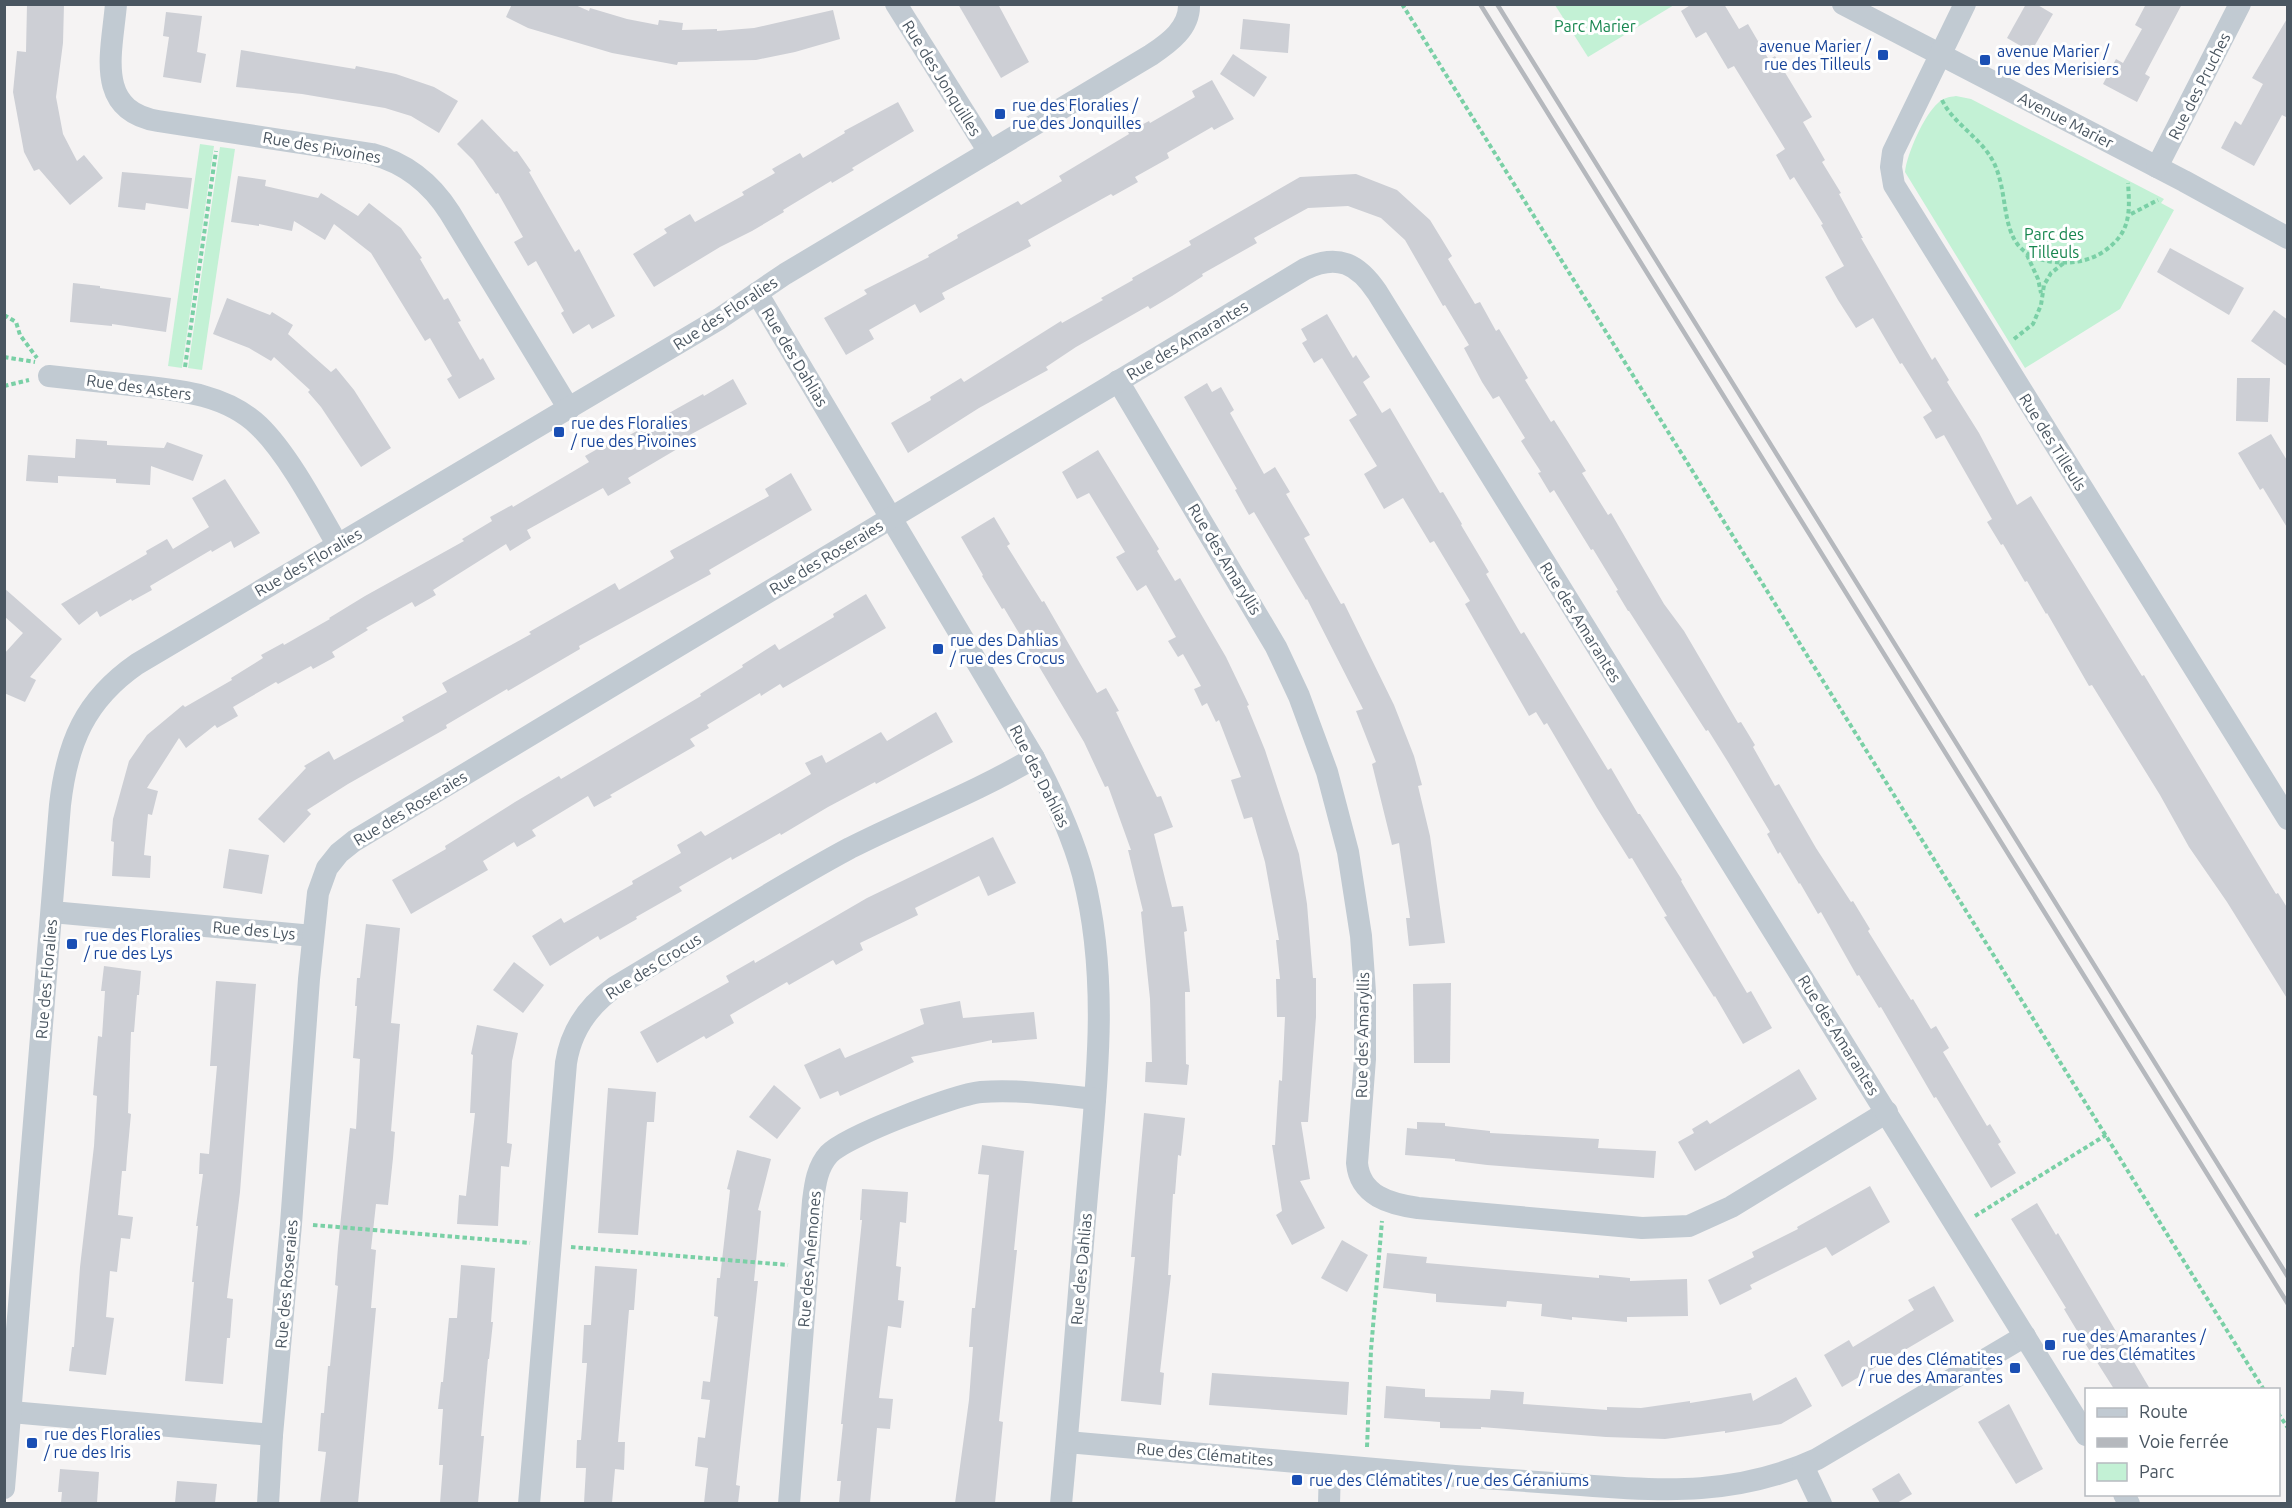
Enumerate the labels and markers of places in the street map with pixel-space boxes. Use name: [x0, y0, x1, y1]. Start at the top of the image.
place label: avenue Marier / rue des Tilleuls: [1759, 37, 1872, 73]
place label: avenue Marier / rue des Merisiers: [1997, 42, 2119, 78]
marker: avenue Marier / rue des Tilleuls: [1876, 48, 1890, 62]
marker: avenue Marier / rue des Merisiers: [1978, 53, 1992, 67]
place label: rue des Floralies / rue des Jonquilles: [1012, 96, 1141, 132]
marker: rue des Floralies / rue des Jonquilles: [993, 107, 1007, 121]
place label: rue des Floralies / rue des Pivoines: [570, 414, 696, 450]
marker: rue des Floralies / rue des Pivoines: [552, 425, 566, 439]
place label: rue des Dahlias / rue des Crocus: [949, 631, 1065, 667]
marker: rue des Dahlias / rue des Crocus: [931, 642, 945, 656]
place label: rue des Floralies / rue des Lys: [83, 926, 201, 962]
marker: rue des Floralies / rue des Lys: [65, 937, 79, 951]
place label: rue des Amarantes / rue des Clématites: [2062, 1327, 2207, 1363]
marker: rue des Amarantes / rue des Clématites: [2043, 1338, 2057, 1352]
place label: rue des Clématites / rue des Amarantes: [1858, 1350, 2003, 1386]
marker: rue des Clématites / rue des Amarantes: [2008, 1361, 2022, 1375]
place label: rue des Floralies / rue des Iris: [43, 1425, 161, 1461]
marker: rue des Floralies / rue des Iris: [25, 1436, 39, 1450]
place label: rue des Clématites / rue des Géraniums: [1309, 1471, 1589, 1489]
marker: rue des Clématites / rue des Géraniums: [1290, 1473, 1304, 1487]

